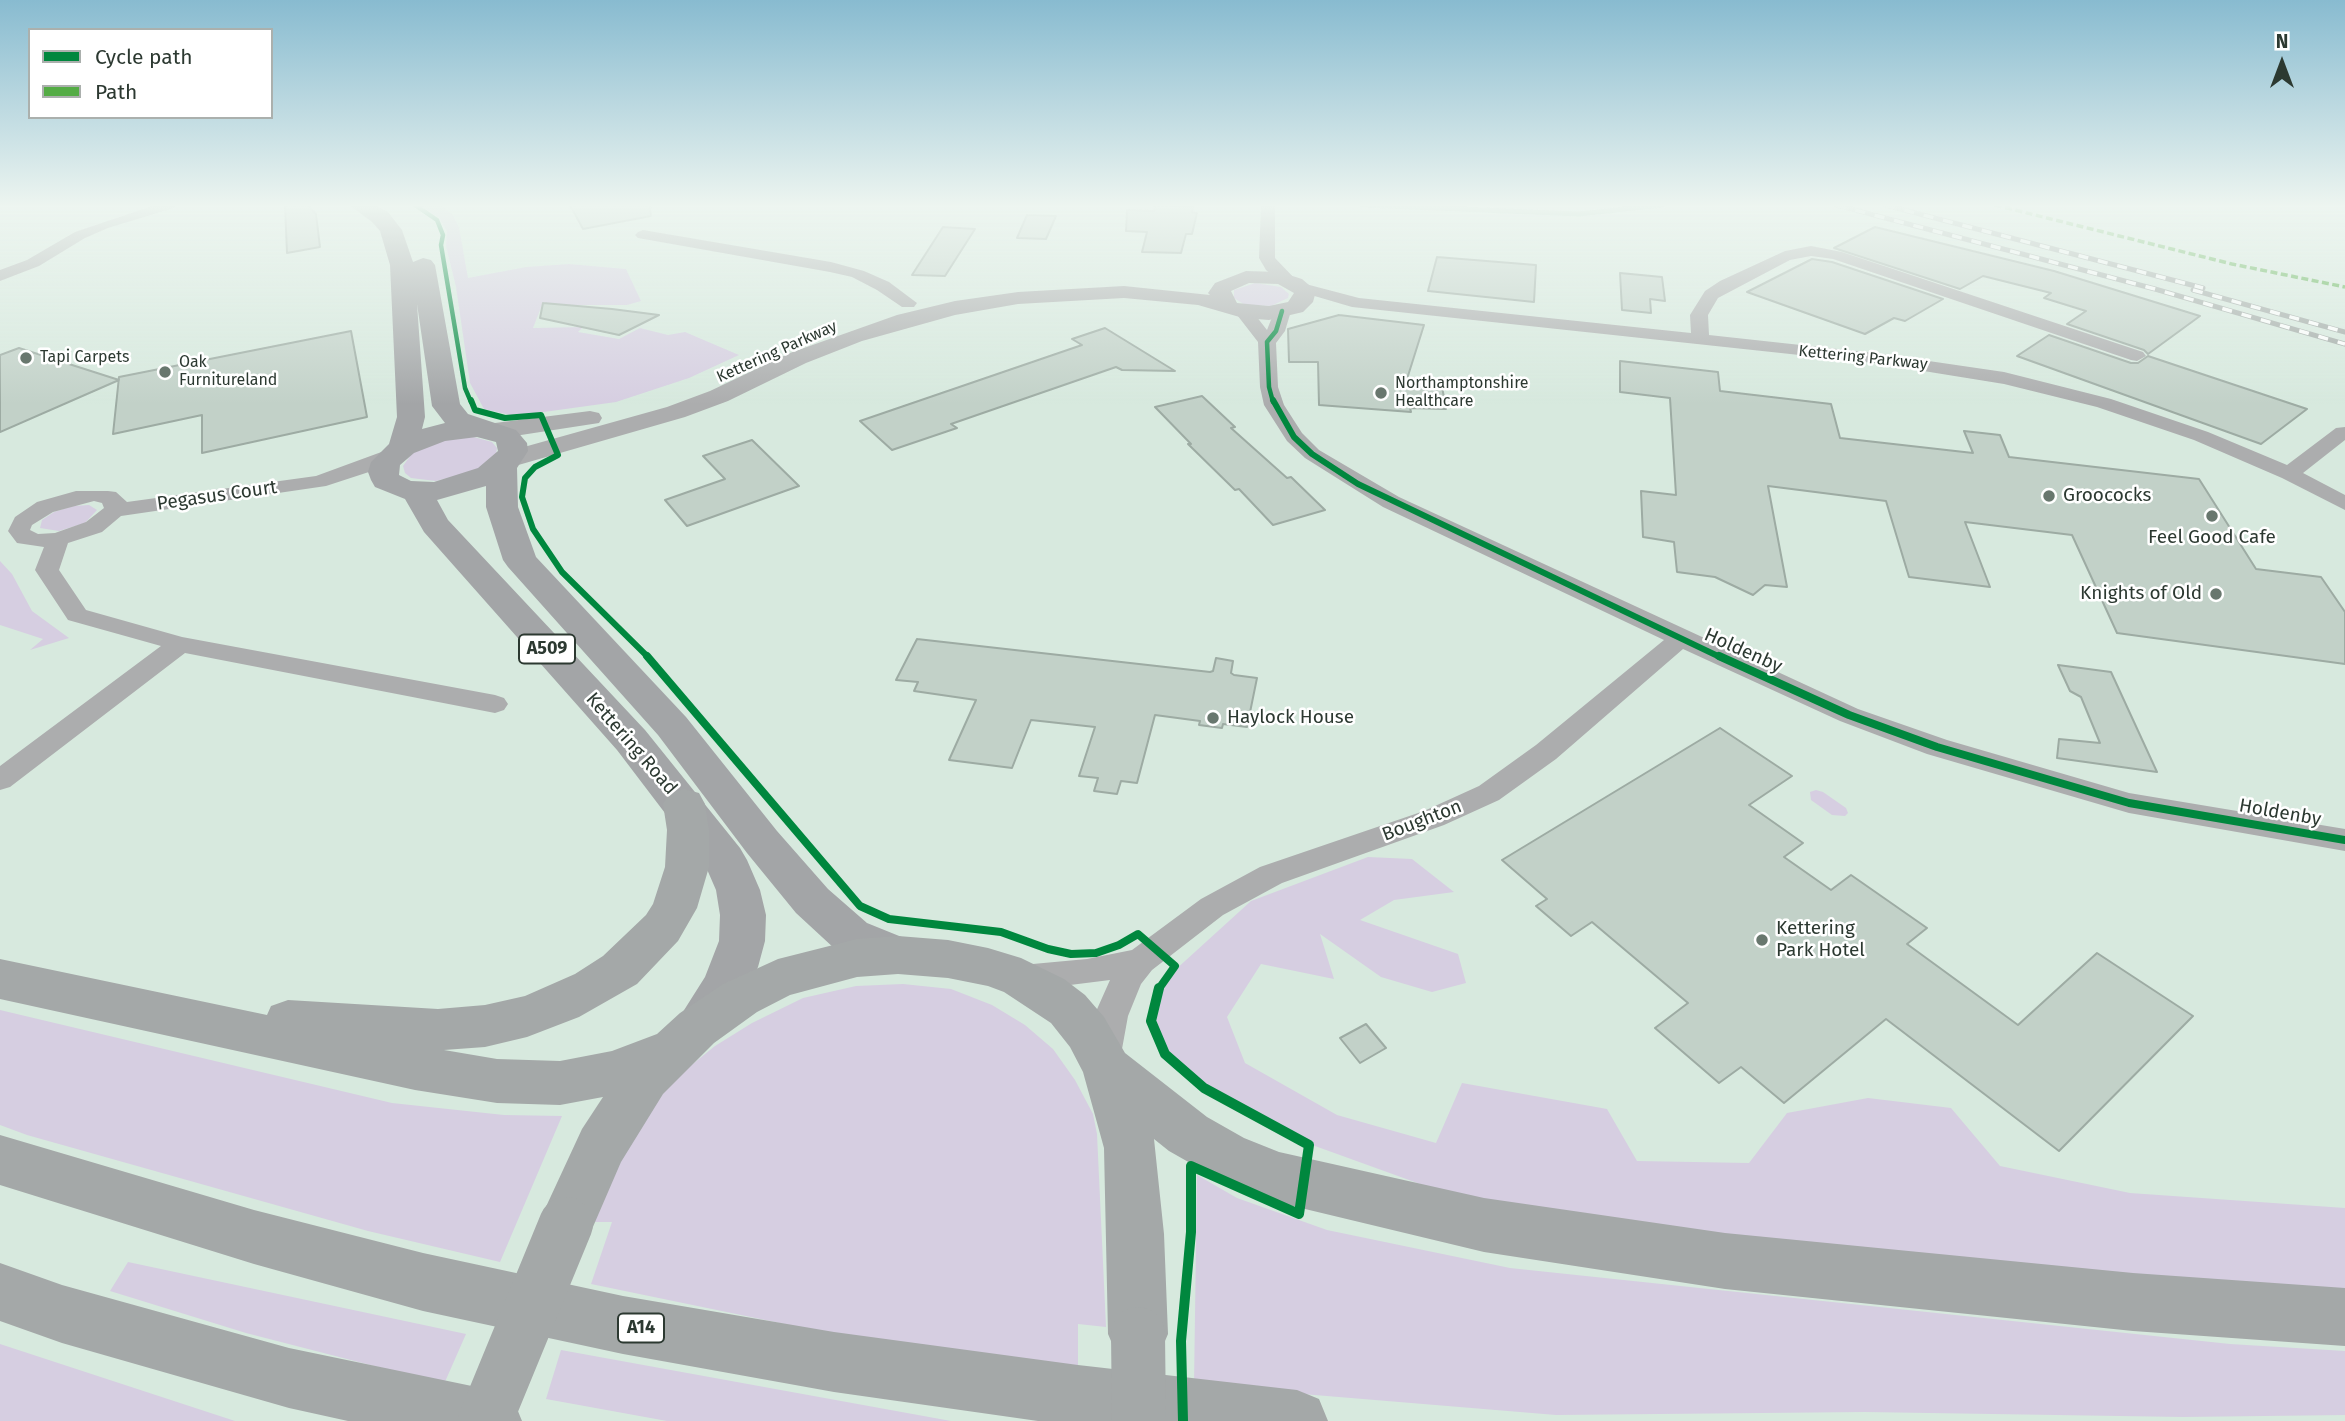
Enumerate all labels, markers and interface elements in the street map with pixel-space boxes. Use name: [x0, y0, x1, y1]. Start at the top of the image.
legend: [28, 28, 273, 119]
north arrow: [2247, 28, 2317, 98]
text: N: [2276, 30, 2288, 53]
text: Cycle path: [95, 44, 193, 70]
text: Path: [95, 79, 137, 105]
street label: Kettering Parkway: [714, 317, 840, 387]
street label: Kettering Parkway: [1798, 342, 1928, 374]
place label: Tapi Carpets: [40, 348, 130, 368]
marker: Tapi Carpets: [18, 350, 34, 366]
place label: Oak Furnitureland: [179, 353, 277, 391]
marker: Oak Furnitureland: [157, 364, 173, 380]
place label: Northamptonshire Healthcare: [1395, 374, 1529, 412]
marker: Northamptonshire Healthcare: [1373, 385, 1389, 401]
street label: Pegasus Court: [156, 476, 278, 516]
place label: Groococks: [2063, 485, 2151, 507]
marker: Groococks: [2041, 488, 2057, 504]
marker: Feel Good Cafe: [2204, 508, 2220, 524]
place label: Feel Good Cafe: [2148, 527, 2276, 549]
place label: Knights of Old: [2080, 583, 2202, 605]
marker: Knights of Old: [2208, 586, 2224, 602]
street label: Holdenby: [1700, 624, 1786, 678]
road number: A509: [519, 634, 575, 664]
street label: Kettering Road: [581, 688, 681, 800]
place label: Haylock House: [1227, 707, 1354, 729]
marker: Haylock House: [1205, 710, 1221, 726]
street label: Boughton: [1379, 795, 1465, 847]
street label: Holdenby: [2237, 795, 2323, 831]
place label: Kettering Park Hotel: [1776, 918, 1865, 962]
marker: Kettering Park Hotel: [1754, 932, 1770, 948]
road number: A14: [618, 1314, 664, 1343]

